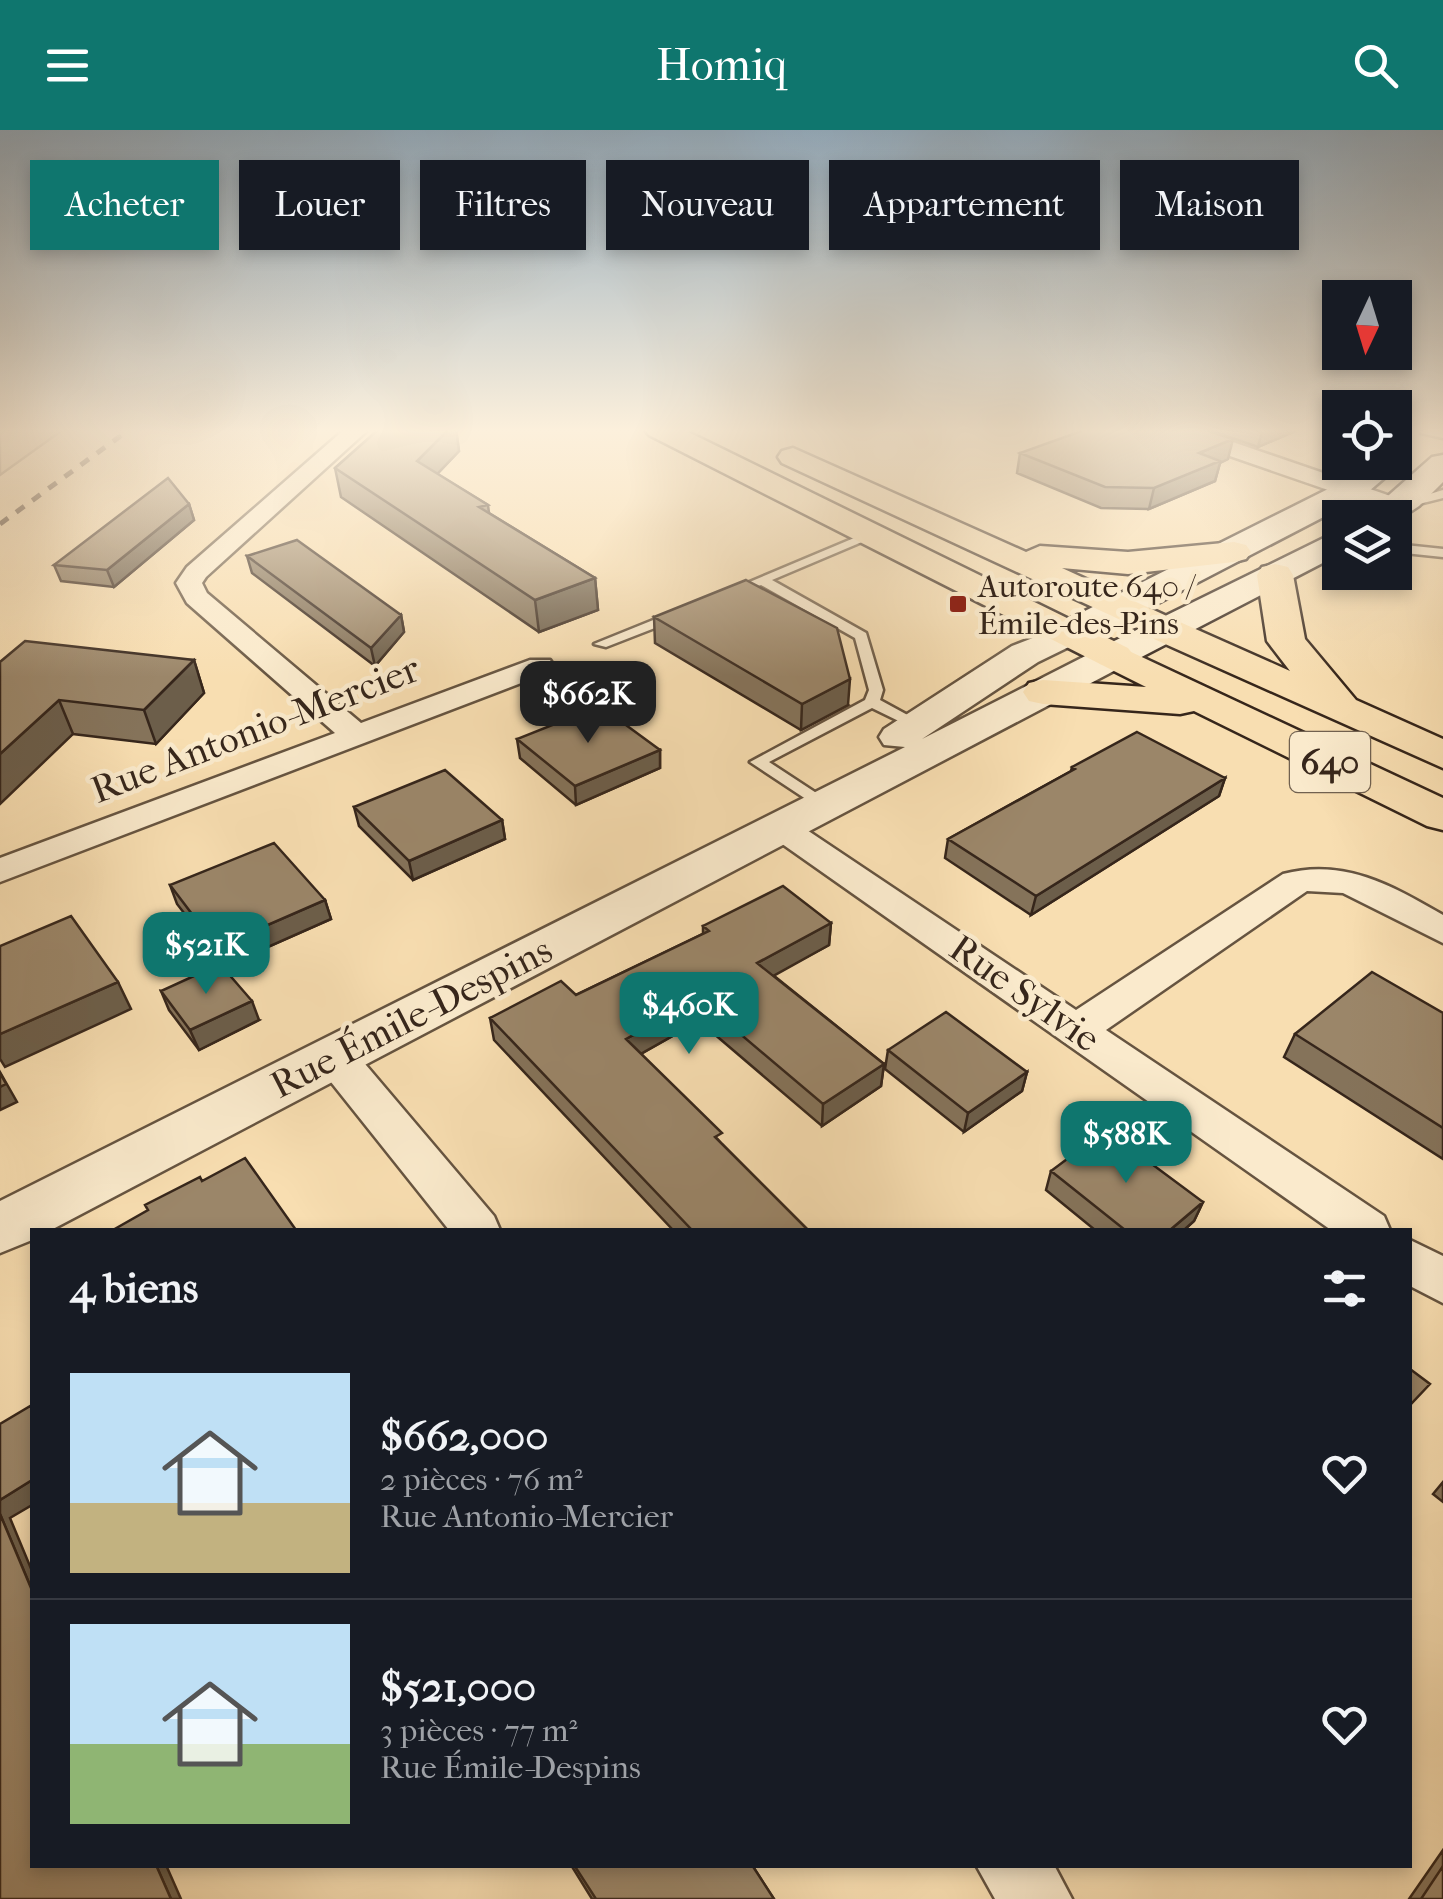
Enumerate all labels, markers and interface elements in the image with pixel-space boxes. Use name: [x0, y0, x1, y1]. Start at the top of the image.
icon: menu: [40, 38, 95, 93]
icon: search: [1348, 38, 1403, 93]
text: Homiq: [656, 39, 787, 92]
chip: Acheter: [30, 160, 219, 250]
chip: Louer: [239, 160, 400, 250]
chip: Filtres: [420, 160, 586, 250]
chip: Nouveau: [606, 160, 809, 250]
chip: Appartement: [829, 160, 1100, 250]
chip: Maison: [1120, 160, 1299, 250]
north arrow: [1322, 280, 1412, 370]
map controls: [1322, 280, 1412, 590]
button: locate: [1322, 390, 1412, 480]
button: layers: [1322, 500, 1412, 590]
place label: Autoroute 640 / Émile-des-Pins: [976, 568, 1197, 642]
marker: Autoroute 640 / Émile-des-Pins: [947, 593, 969, 615]
street label: Rue Antonio-Mercier: [85, 646, 427, 813]
pin: $662K: [518, 661, 658, 746]
text: $662K: [542, 675, 634, 712]
road number: 640: [1290, 732, 1370, 792]
pin: $521K: [136, 912, 276, 997]
street label: Rue Sylvie: [941, 925, 1108, 1061]
text: $521K: [165, 926, 247, 963]
street label: Rue Émile-Despins: [263, 927, 559, 1108]
pin: $460K: [619, 972, 759, 1057]
text: $460K: [642, 986, 736, 1023]
pin: $588K: [1056, 1101, 1196, 1186]
text: $588K: [1083, 1115, 1169, 1152]
icon: filters: [1317, 1261, 1372, 1316]
text: 4 biens: [70, 1264, 198, 1313]
text: $662,000: [380, 1412, 548, 1461]
icon: home: [150, 1413, 270, 1533]
icon: heart: [1317, 1446, 1372, 1501]
text: 2 pièces · 76 m²: [380, 1461, 583, 1498]
text: Rue Antonio-Mercier: [380, 1498, 673, 1535]
text: $521,000: [380, 1663, 536, 1712]
icon: home: [150, 1664, 270, 1784]
icon: heart: [1317, 1697, 1372, 1752]
text: 3 pièces · 77 m²: [380, 1712, 578, 1749]
text: Rue Émile-Despins: [380, 1749, 641, 1786]

